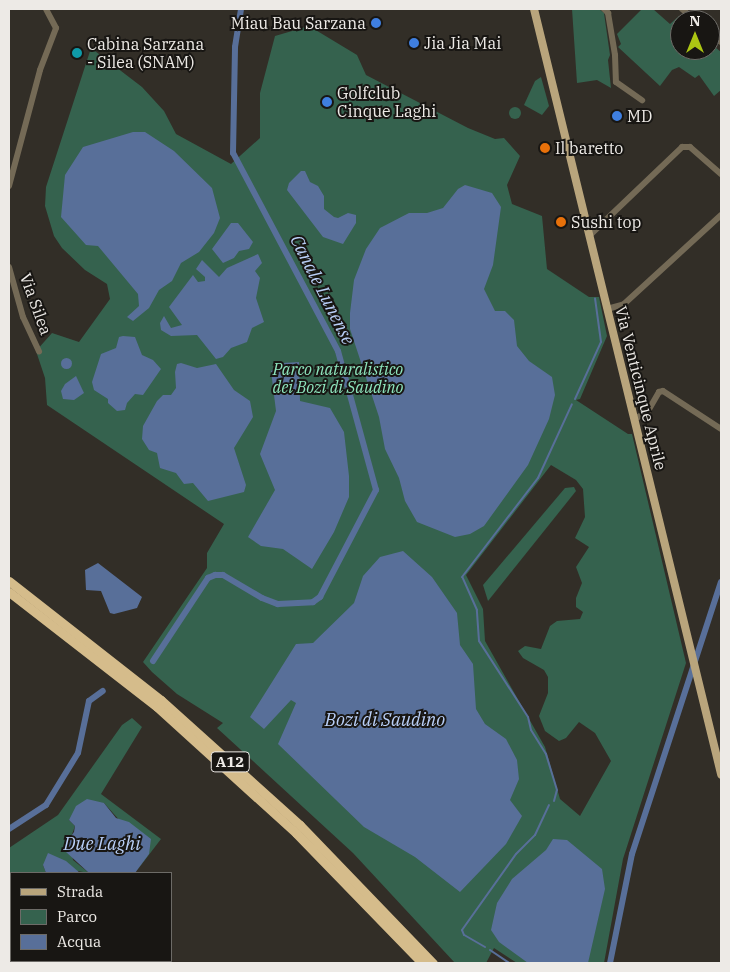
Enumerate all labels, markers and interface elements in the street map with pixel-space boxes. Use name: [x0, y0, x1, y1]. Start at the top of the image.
north arrow: [670, 10, 720, 60]
text: N: [689, 12, 701, 30]
place label: Miau Bau Sarzana: [231, 13, 366, 33]
marker: Miau Bau Sarzana: [370, 17, 382, 29]
place label: Jia Jia Mai: [424, 33, 501, 53]
place label: Cabina Sarzana - Silea (SNAM): [87, 34, 204, 72]
marker: Jia Jia Mai: [408, 37, 420, 49]
marker: Cabina Sarzana - Silea (SNAM): [71, 47, 83, 59]
place label: Golfclub Cinque Laghi: [337, 83, 436, 121]
marker: Golfclub Cinque Laghi: [321, 96, 333, 108]
place label: MD: [627, 106, 652, 126]
marker: MD: [611, 110, 623, 122]
place label: Il baretto: [555, 138, 623, 158]
marker: Il baretto: [539, 142, 551, 154]
place label: Sushi top: [571, 212, 641, 232]
marker: Sushi top: [555, 216, 567, 228]
water label: Canale Lunense: [285, 232, 359, 348]
street label: Via Silea: [16, 270, 56, 338]
street label: Via Venticinque Aprile: [611, 304, 671, 472]
park label: Parco naturalistico dei Bozi di Saudino: [272, 359, 404, 397]
water label: Bozi di Saudino: [325, 709, 445, 731]
road number: A12: [210, 750, 250, 774]
water label: Due Laghi: [63, 833, 141, 855]
legend: [10, 872, 172, 962]
text: Strada: [57, 882, 103, 901]
text: Parco: [57, 907, 97, 926]
text: Acqua: [57, 932, 101, 951]

